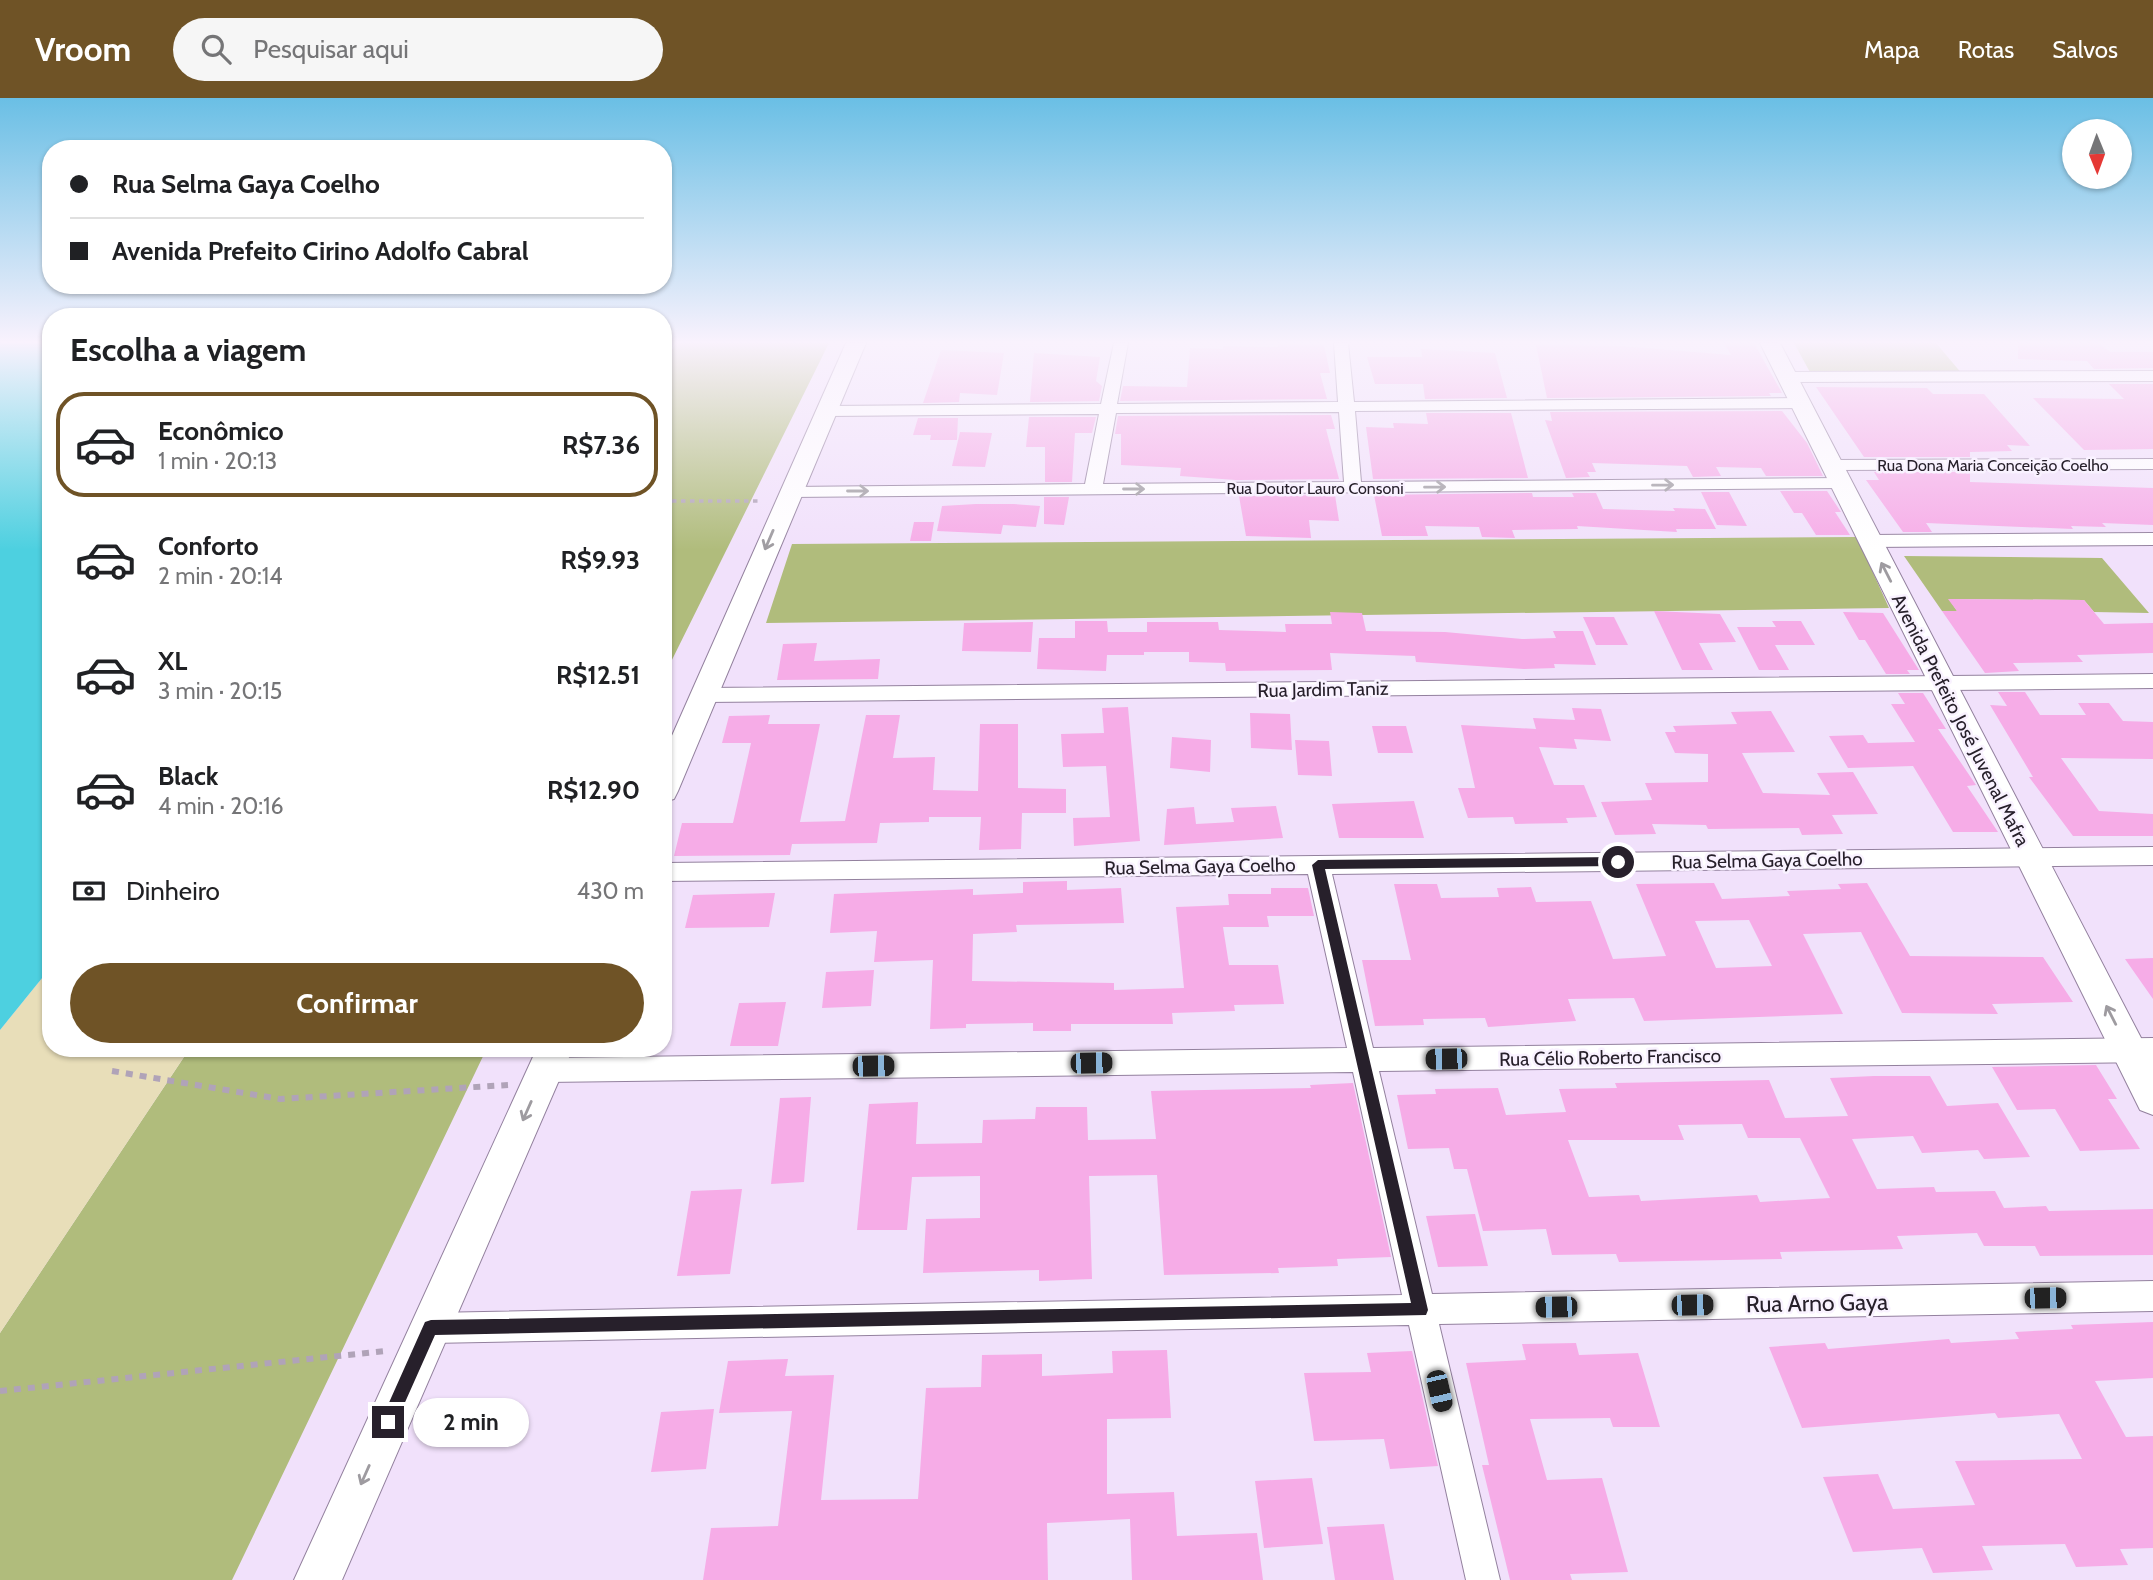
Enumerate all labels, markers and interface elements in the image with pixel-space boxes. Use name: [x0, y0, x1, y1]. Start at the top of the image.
search box: [173, 18, 663, 81]
text: Vroom: [35, 29, 131, 69]
icon: search: [197, 30, 235, 68]
text: Pesquisar aqui: [253, 33, 409, 65]
text: Mapa: [1864, 35, 1920, 64]
text: Rotas: [1958, 35, 2014, 64]
text: Salvos: [2052, 35, 2118, 64]
north arrow: [2062, 119, 2132, 189]
map controls: [2062, 119, 2132, 189]
text: Rua Selma Gaya Coelho: [112, 168, 380, 200]
text: Avenida Prefeito Cirino Adolfo Cabral: [112, 235, 529, 267]
text: Escolha a viagem: [70, 330, 306, 369]
icon: car: [74, 413, 137, 476]
text: Econômico: [158, 415, 284, 447]
text: R$7.36: [562, 429, 640, 461]
text: 1 min · 20:13: [158, 447, 277, 475]
street label: Rua Dona Maria Conceição Coelho: [1877, 456, 2109, 475]
one-way arrow: [1651, 478, 1674, 491]
street label: Rua Doutor Lauro Consoni: [1226, 479, 1404, 498]
one-way arrow: [1424, 480, 1447, 493]
one-way arrow: [1123, 482, 1146, 496]
one-way arrow: [846, 484, 869, 498]
icon: car: [74, 528, 137, 591]
one-way arrow: [762, 528, 775, 550]
text: Conforto: [158, 530, 259, 562]
text: R$9.93: [560, 544, 640, 576]
text: 2 min · 20:14: [158, 562, 283, 590]
one-way arrow: [1878, 562, 1892, 583]
street label: Avenida Prefeito José Juvenal Mafra: [1887, 590, 2034, 850]
icon: car: [74, 643, 137, 706]
text: XL: [158, 645, 187, 677]
text: R$12.51: [556, 659, 640, 691]
text: 3 min · 20:15: [158, 677, 282, 705]
street label: Rua Jardim Taniz: [1257, 677, 1389, 702]
icon: car: [74, 758, 137, 821]
text: Black: [158, 760, 218, 792]
text: R$12.90: [547, 774, 640, 806]
text: 4 min · 20:16: [158, 792, 284, 820]
route start: [1602, 846, 1634, 878]
street label: Rua Selma Gaya Coelho: [1671, 847, 1863, 874]
street label: Rua Selma Gaya Coelho: [1104, 853, 1296, 880]
icon: cash: [70, 872, 108, 910]
text: Dinheiro: [126, 875, 220, 907]
text: 430 m: [577, 877, 644, 905]
button: Confirmar: [70, 963, 644, 1043]
one-way arrow: [2103, 1005, 2117, 1026]
street label: Rua Célio Roberto Francisco: [1499, 1044, 1721, 1071]
car: [1425, 1048, 1468, 1070]
car: [1070, 1052, 1113, 1074]
car: [852, 1055, 895, 1077]
one-way arrow: [520, 1100, 533, 1121]
car: [2024, 1287, 2067, 1309]
street label: Rua Arno Gaya: [1746, 1288, 1888, 1318]
car: [1671, 1294, 1714, 1316]
car: [1535, 1296, 1578, 1318]
car: [1425, 1368, 1454, 1414]
callout: 2 min: [412, 1398, 528, 1446]
route end: [372, 1406, 404, 1438]
text: 2 min: [443, 1408, 499, 1436]
one-way arrow: [358, 1464, 371, 1485]

